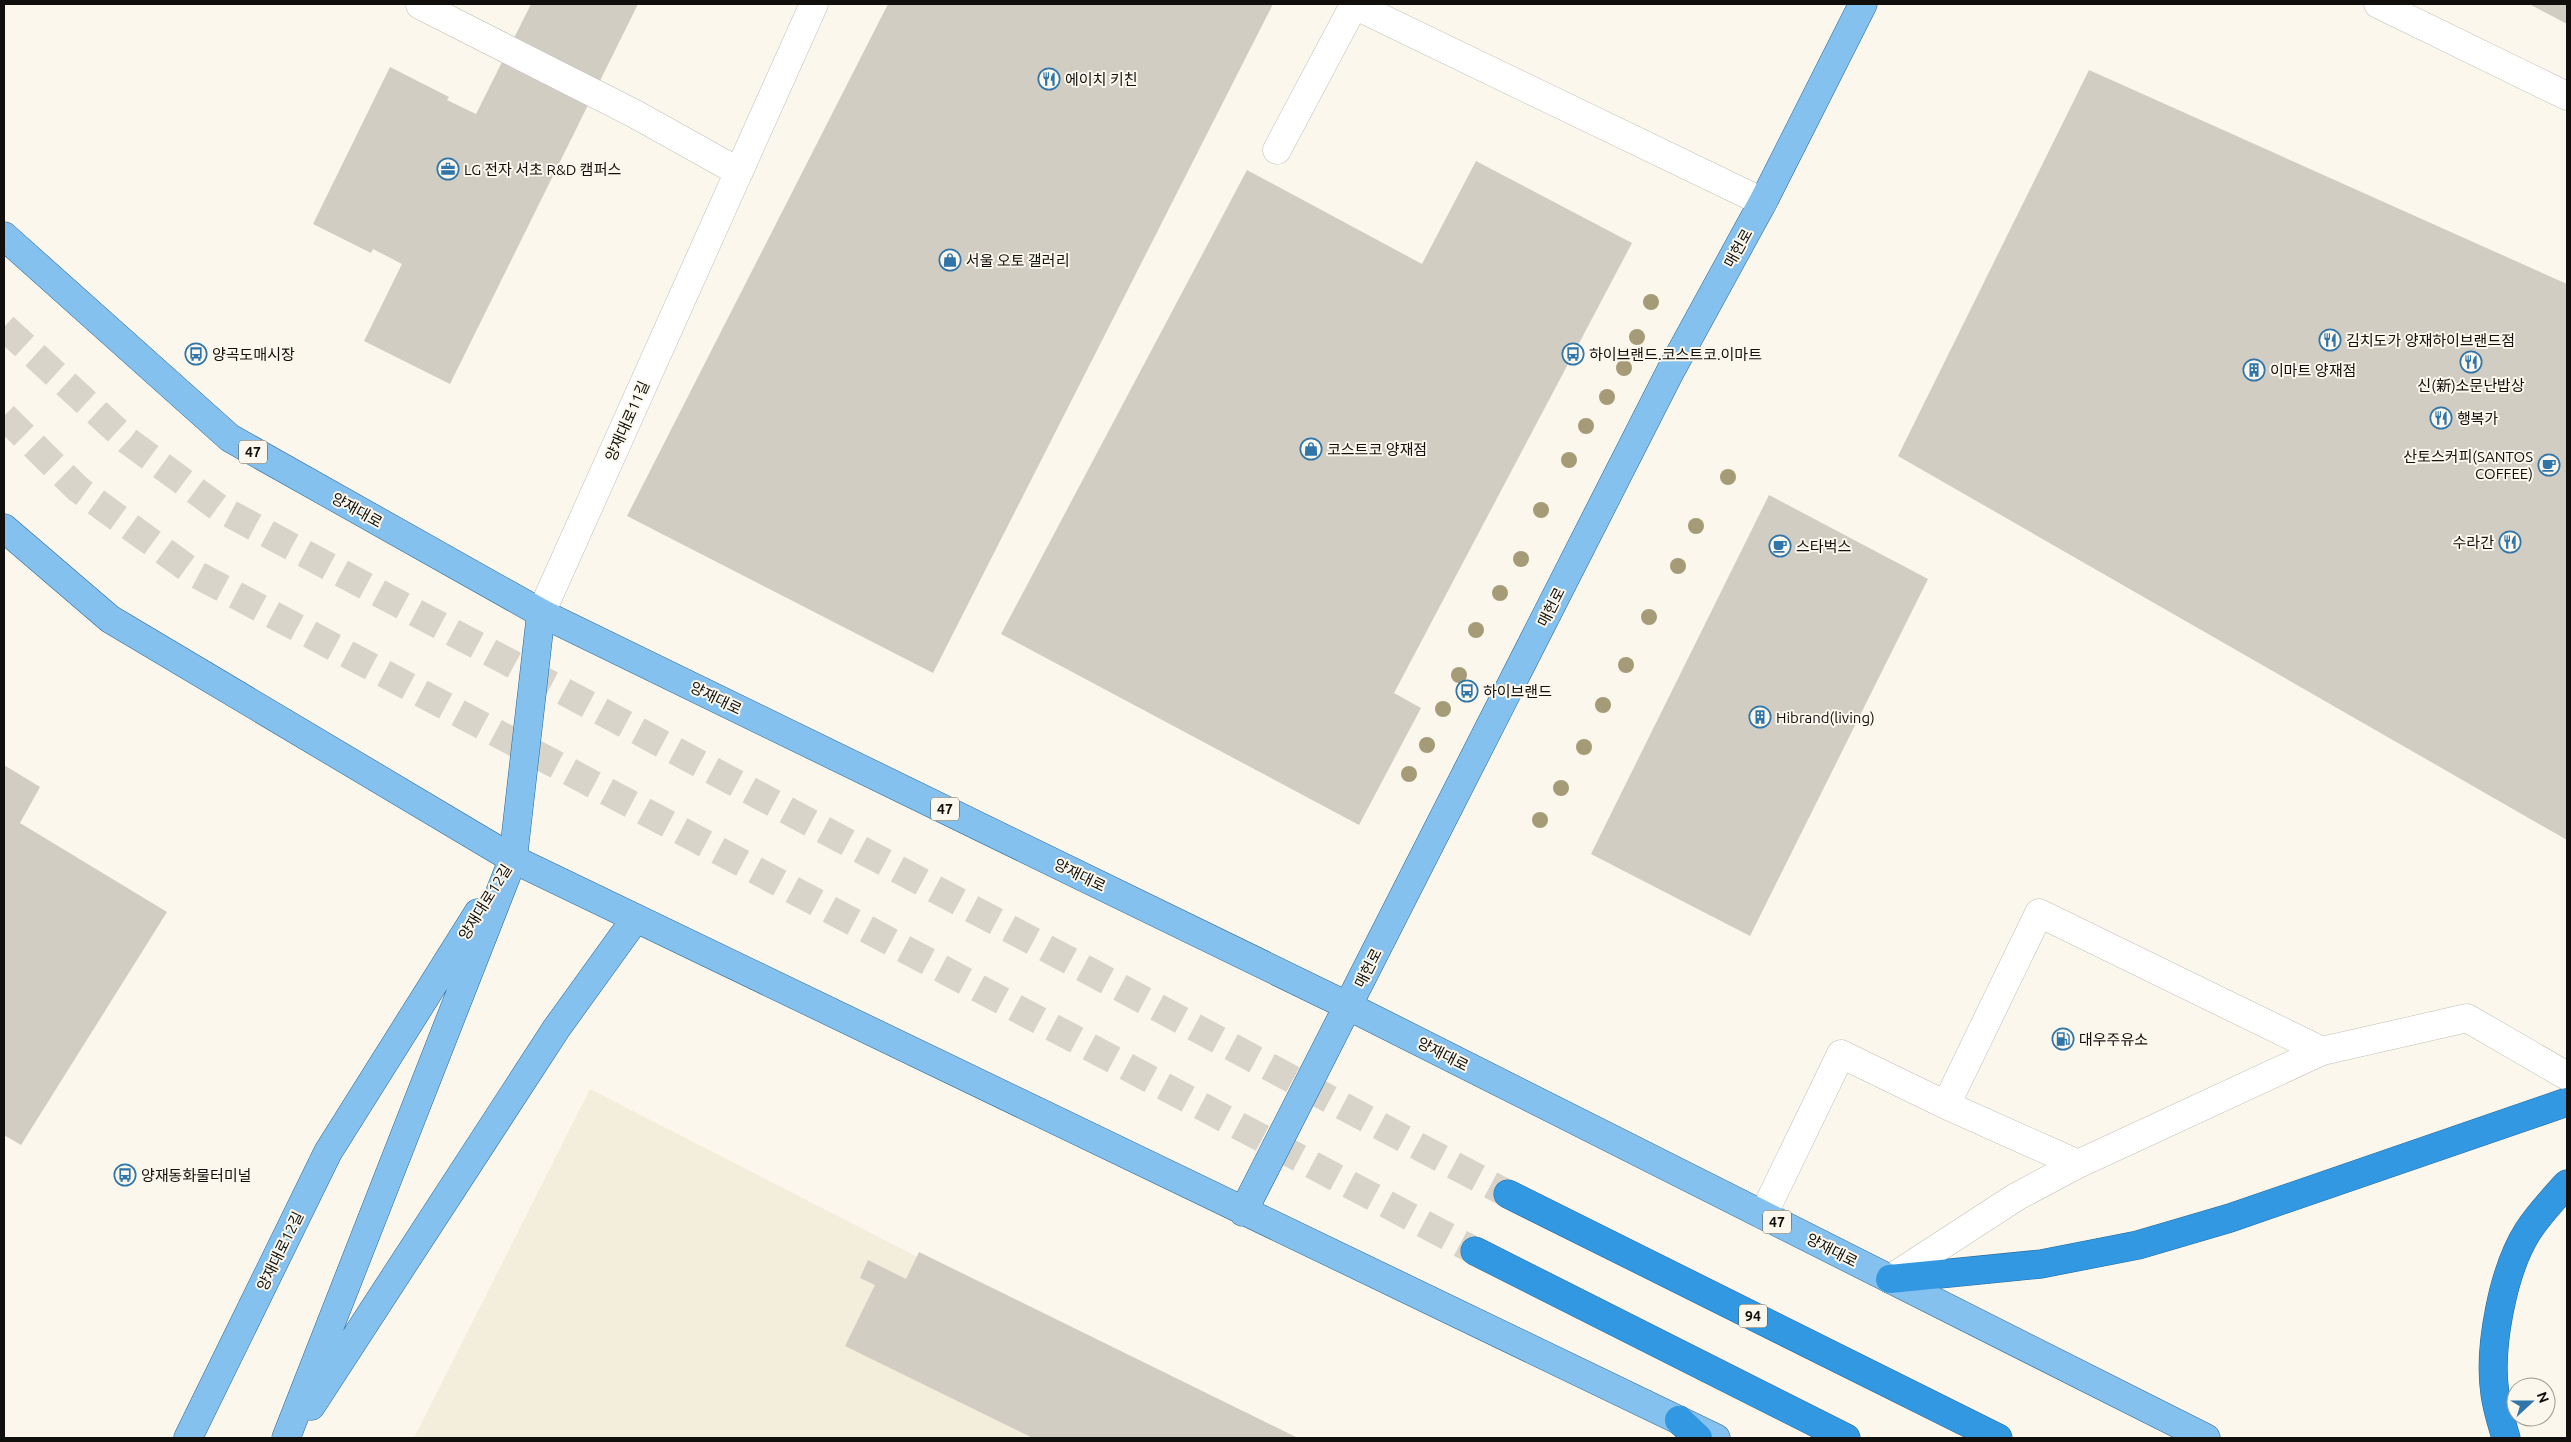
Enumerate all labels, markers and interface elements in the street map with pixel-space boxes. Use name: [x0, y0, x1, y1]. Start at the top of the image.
restaurant icon: 에이치 키친: [1037, 67, 1061, 91]
place label: 에이치 키친: [1065, 71, 1137, 88]
office icon: LG 전자 서초 R&D 캠퍼스: [436, 157, 460, 181]
place label: LG 전자 서초 R&D 캠퍼스: [464, 161, 621, 178]
street label: 매헌로: [1721, 226, 1755, 270]
shop icon: 서울 오토 갤러리: [938, 248, 962, 272]
place label: 서울 오토 갤러리: [966, 252, 1069, 269]
restaurant icon: 김치도가 양재하이브랜드점: [2318, 328, 2342, 352]
place label: 김치도가 양재하이브랜드점: [2346, 332, 2515, 349]
bus stop icon: 양곡도매시장: [184, 342, 208, 366]
bus stop icon: 하이브랜드.코스트코.이마트: [1561, 342, 1585, 366]
place label: 양곡도매시장: [212, 346, 295, 363]
place label: 하이브랜드.코스트코.이마트: [1589, 346, 1762, 363]
restaurant icon: 신(新)소문난밥상: [2459, 350, 2483, 374]
building icon: 이마트 양재점: [2242, 358, 2266, 382]
place label: 이마트 양재점: [2270, 362, 2356, 379]
place label: 신(新)소문난밥상: [2417, 377, 2525, 394]
street label: 양재대로11길: [602, 378, 652, 464]
restaurant icon: 행복가: [2429, 406, 2453, 430]
place label: 행복가: [2457, 410, 2499, 427]
shop icon: 코스트코 양재점: [1299, 437, 1323, 461]
road number: 47: [239, 441, 267, 464]
place label: 코스트코 양재점: [1327, 441, 1427, 458]
place label: 산토스커피(SANTOS COFFEE): [2403, 448, 2533, 482]
cafe icon: 산토스커피(SANTOS COFFEE): [2537, 453, 2561, 477]
street label: 양재대로: [329, 489, 385, 531]
restaurant icon: 수라간: [2498, 530, 2522, 554]
cafe icon: 스타벅스: [1768, 534, 1792, 558]
place label: 수라간: [2453, 534, 2494, 551]
place label: 스타벅스: [1796, 538, 1851, 555]
street label: 매헌로: [1534, 585, 1568, 629]
street label: 양재대로: [687, 678, 745, 718]
bus stop icon: 하이브랜드: [1455, 679, 1479, 703]
place label: 하이브랜드: [1483, 683, 1552, 700]
building icon: Hibrand(living): [1748, 705, 1772, 729]
place label: Hibrand(living): [1776, 709, 1875, 726]
road number: 47: [931, 798, 959, 821]
street label: 양재대로: [1051, 855, 1109, 895]
street label: 양재대로12길: [455, 861, 515, 943]
street label: 매헌로: [1351, 946, 1385, 990]
fuel station icon: 대우주유소: [2051, 1027, 2075, 1051]
place label: 대우주유소: [2079, 1031, 2148, 1048]
street label: 양재대로: [1415, 1034, 1471, 1074]
bus stop icon: 양재동화물터미널: [113, 1163, 137, 1187]
place label: 양재동화물터미널: [141, 1167, 251, 1184]
street label: 양재대로12길: [254, 1209, 306, 1293]
road number: 47: [1763, 1210, 1791, 1234]
street label: 양재대로: [1804, 1230, 1860, 1270]
road number: 94: [1739, 1304, 1767, 1328]
north arrow: [2506, 1377, 2556, 1427]
text: N: [2534, 1390, 2552, 1405]

